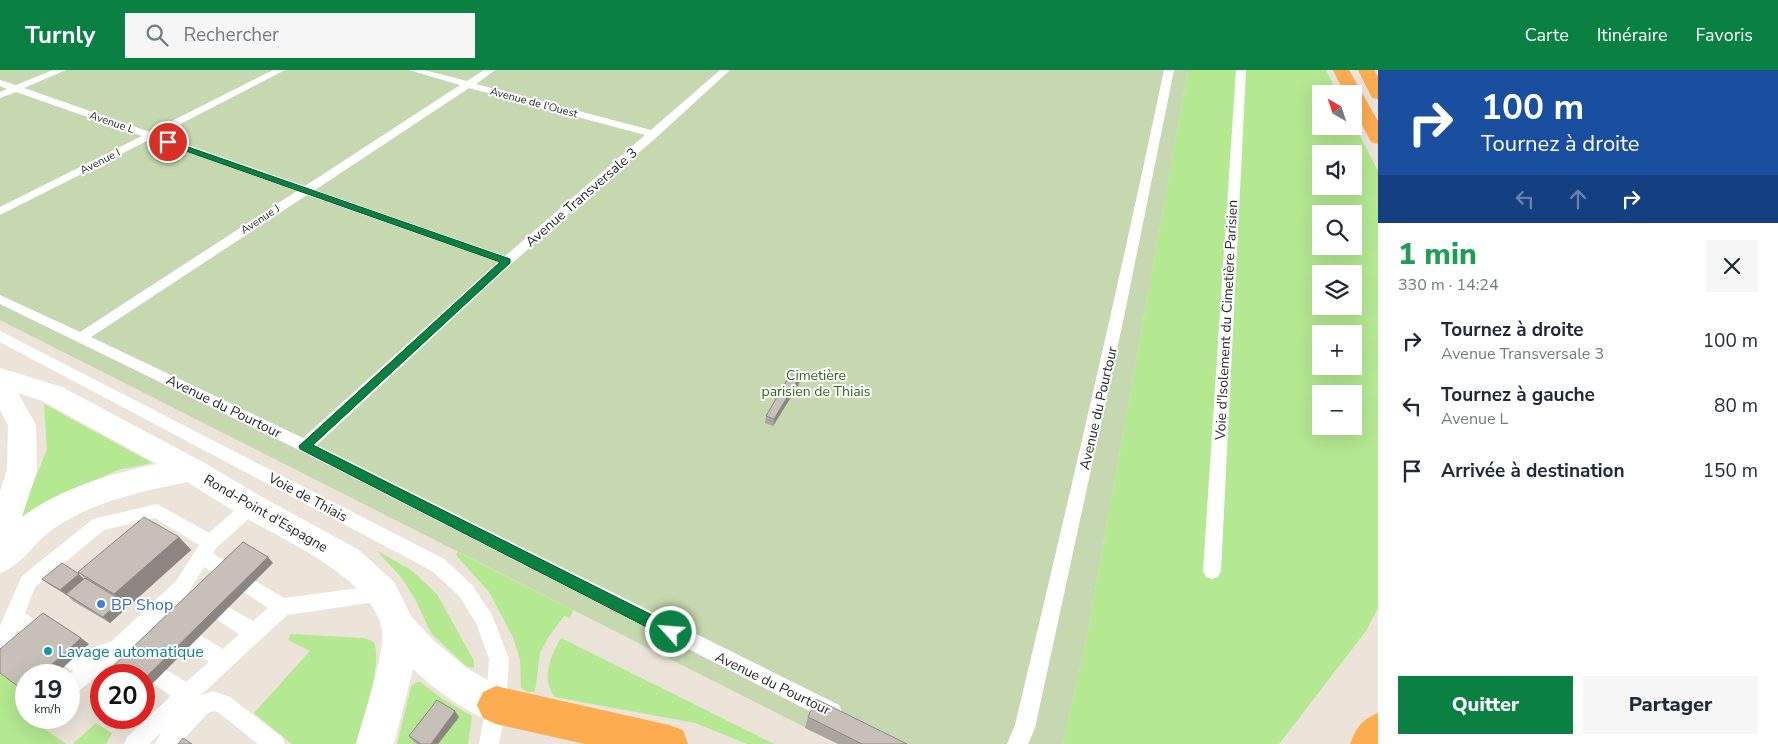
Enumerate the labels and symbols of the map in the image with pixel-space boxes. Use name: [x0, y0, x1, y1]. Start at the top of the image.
street label: Avenue de l'Ouest: [488, 84, 580, 121]
north arrow: [1312, 85, 1362, 135]
street label: Avenue L: [88, 108, 136, 137]
pin: [147, 121, 189, 163]
street label: Avenue Transversale 3: [521, 143, 641, 251]
street label: Avenue I: [78, 145, 123, 178]
street label: Voie d'Isolement du Cimetière Parisien: [1211, 199, 1242, 442]
street label: Avenue J: [238, 201, 283, 238]
street label: Avenue du Pourtour: [1075, 345, 1122, 472]
park label: Cimetière parisien de Thiais: [761, 366, 871, 401]
street label: Avenue du Pourtour: [163, 370, 285, 443]
street label: Voie de Thiais: [264, 468, 351, 526]
street label: Rond-Point d'Espagne: [200, 470, 331, 557]
place label: BP Shop: [111, 594, 173, 616]
marker: BP Shop: [95, 598, 107, 610]
position arrow: [644, 605, 696, 657]
place label: Lavage automatique: [58, 641, 204, 663]
marker: Lavage automatique: [42, 645, 54, 657]
street label: Avenue du Pourtour: [712, 647, 834, 720]
speed limit sign: 20: [90, 664, 155, 729]

